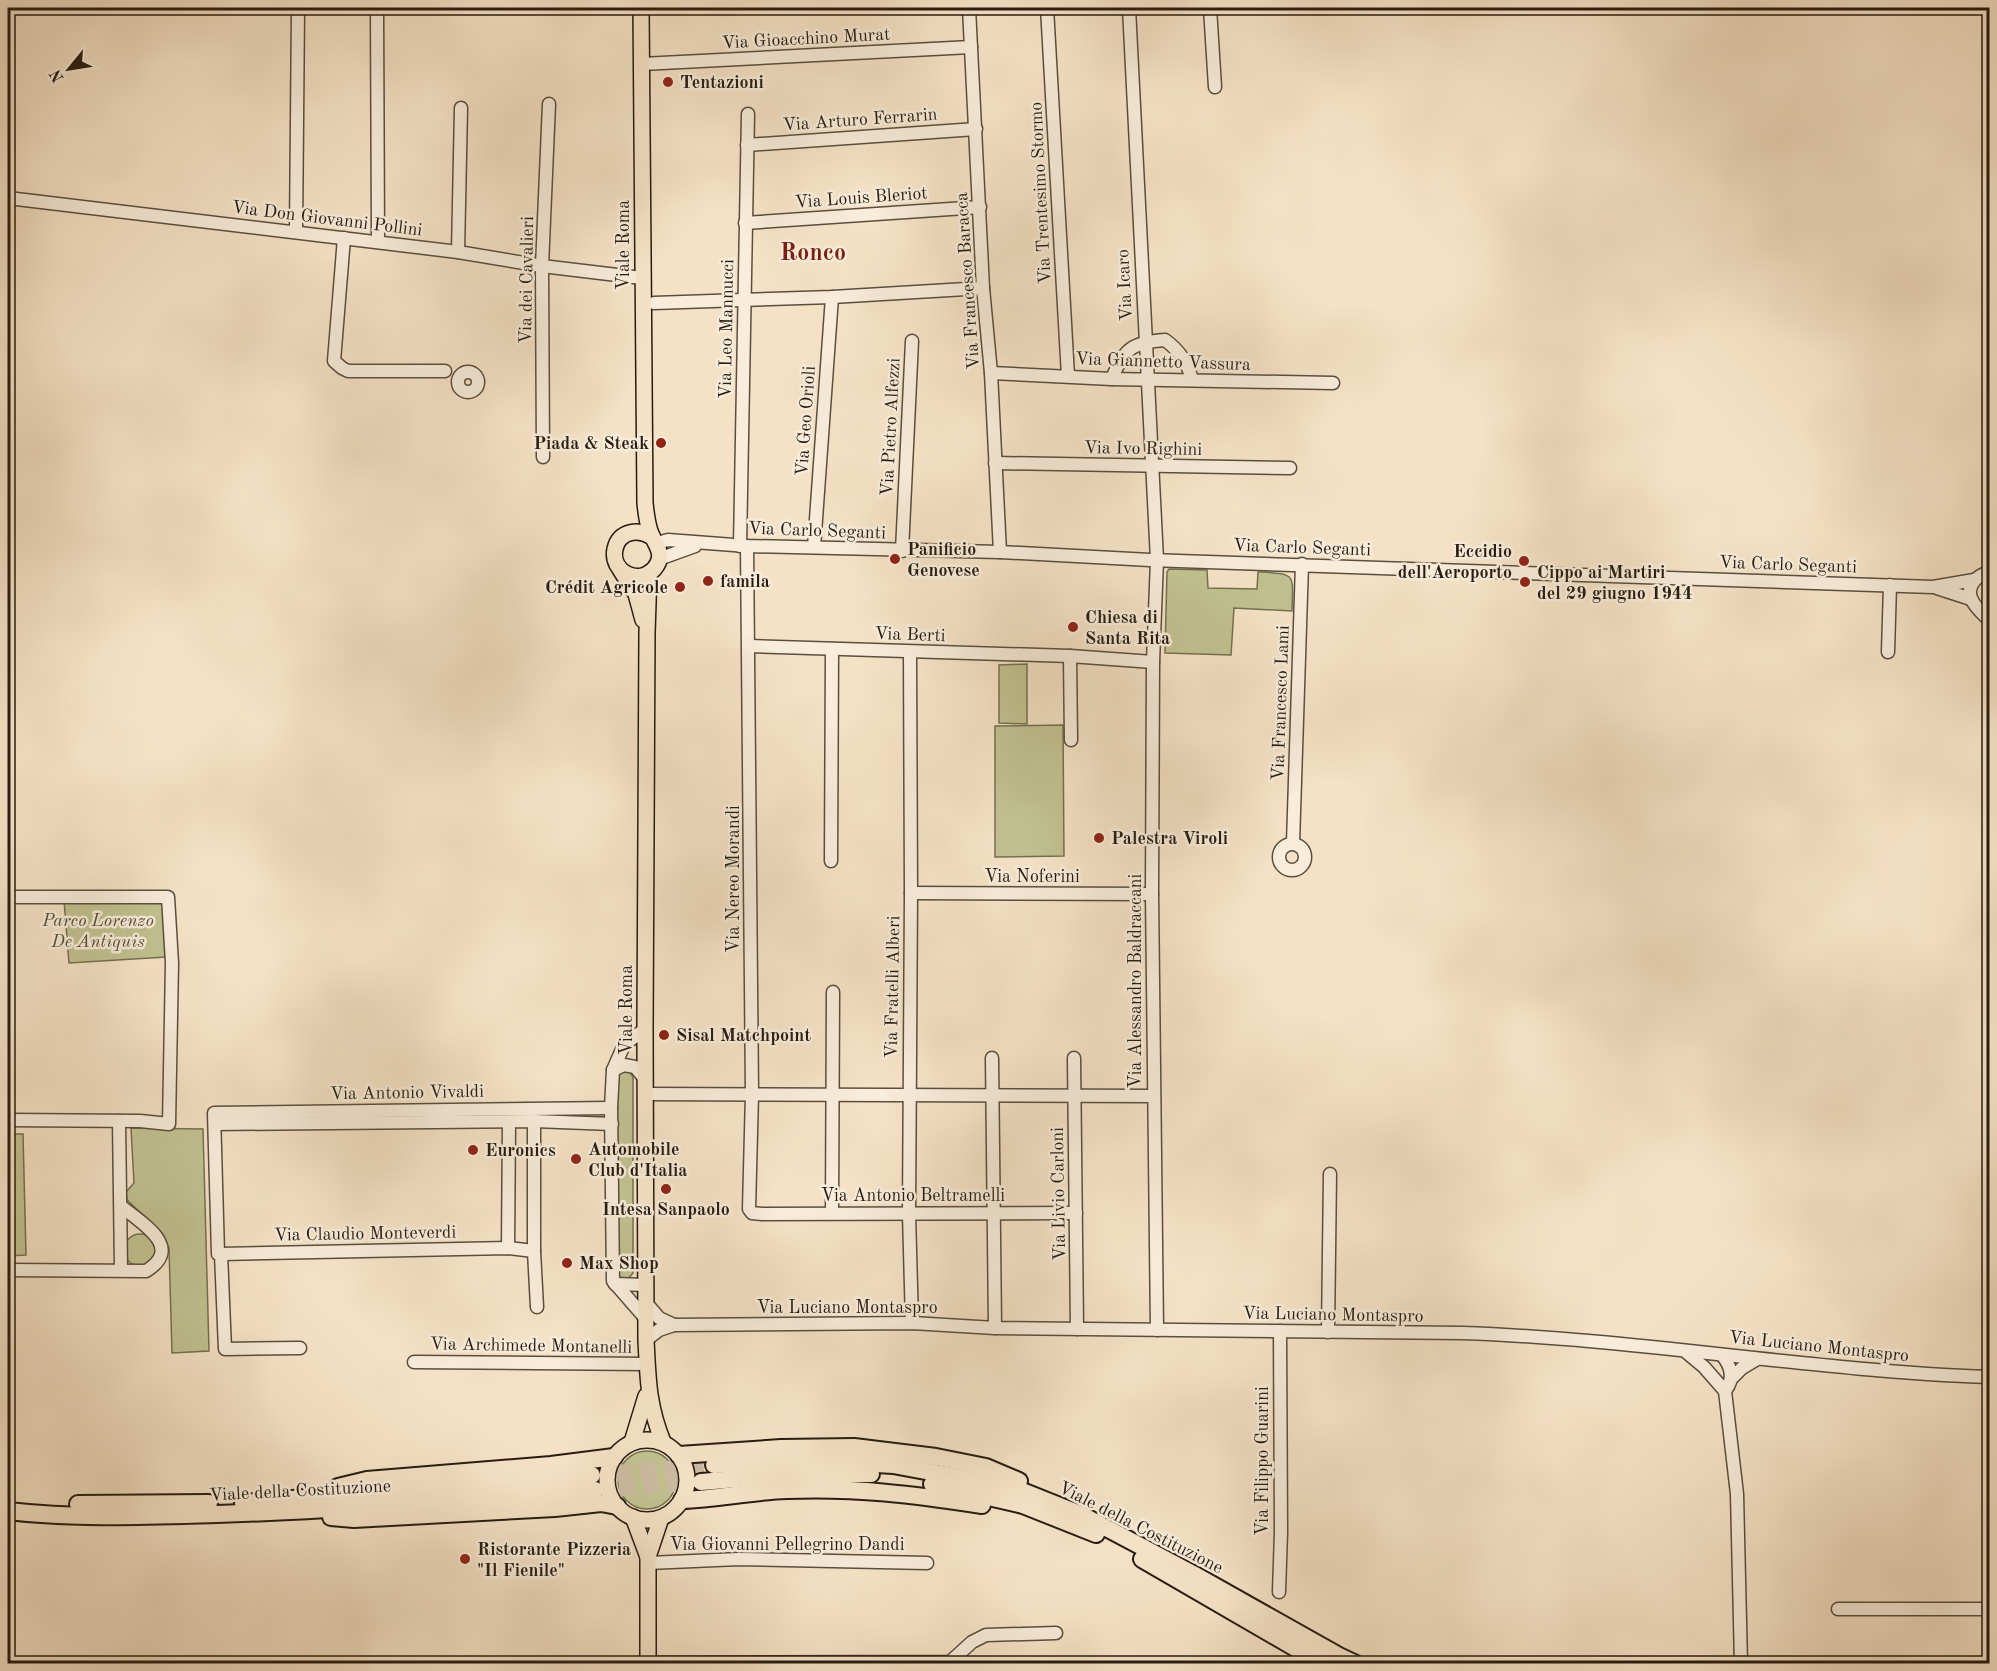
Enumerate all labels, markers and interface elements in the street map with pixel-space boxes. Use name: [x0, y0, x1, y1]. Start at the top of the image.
street label: Via Gioacchino Murat: [721, 26, 891, 52]
north arrow: [39, 39, 99, 99]
text: N: [47, 66, 68, 85]
place label: Tentazioni: [680, 74, 764, 92]
marker: Tentazioni: [661, 75, 675, 89]
street label: Via Trentesimo Stormo: [1027, 101, 1055, 285]
street label: Via Arturo Ferrarin: [782, 106, 938, 134]
street label: Via Louis Bleriot: [794, 184, 928, 212]
street label: Via Francesco Baracca: [953, 191, 983, 370]
street label: Via Don Giovanni Pollini: [230, 198, 423, 240]
street label: Viale Roma: [615, 200, 633, 290]
street label: Via dei Cavalieri: [517, 216, 537, 344]
district label: Ronco: [780, 242, 846, 266]
street label: Via Icaro: [1114, 248, 1136, 321]
street label: Via Leo Mannucci: [717, 259, 737, 399]
street label: Via Giannetto Vassura: [1075, 350, 1251, 374]
street label: Via Pietro Alfezzi: [878, 357, 904, 497]
street label: Via Geo Orioli: [793, 365, 819, 477]
place label: Piada & Steak: [533, 435, 649, 453]
marker: Piada & Steak: [654, 436, 668, 450]
street label: Via Ivo Righini: [1084, 439, 1202, 459]
street label: Via Carlo Seganti: [748, 520, 886, 542]
street label: Via Carlo Seganti: [1233, 537, 1371, 559]
place label: Panificio Genovese: [907, 541, 980, 580]
place label: Eccidio dell'Aeroporto: [1398, 543, 1512, 582]
marker: Panificio Genovese: [888, 552, 902, 566]
marker: Eccidio dell'Aeroporto: [1517, 554, 1531, 568]
street label: Via Carlo Seganti: [1719, 554, 1857, 576]
place label: Cippo ai Martiri del 29 giugno 1944: [1537, 564, 1693, 603]
place label: famila: [720, 573, 770, 591]
marker: famila: [701, 574, 715, 588]
marker: Cippo ai Martiri del 29 giugno 1944: [1518, 575, 1532, 589]
place label: Crédit Agricole: [545, 579, 668, 597]
marker: Crédit Agricole: [673, 580, 687, 594]
place label: Chiesa di Santa Rita: [1085, 609, 1170, 648]
marker: Chiesa di Santa Rita: [1066, 620, 1080, 634]
street label: Via Berti: [874, 625, 946, 645]
street label: Via Francesco Lami: [1269, 625, 1293, 781]
street label: Via Nereo Morandi: [725, 805, 743, 953]
place label: Palestra Viroli: [1111, 830, 1228, 848]
marker: Palestra Viroli: [1092, 831, 1106, 845]
street label: Via Noferini: [984, 868, 1080, 886]
street label: Via Alessandro Baldraccani: [1127, 873, 1145, 1088]
park label: Parco Lorenzo De Antiquis: [41, 912, 154, 951]
street label: Via Fratelli Alberi: [883, 915, 903, 1059]
street label: Viale Roma: [618, 965, 636, 1055]
place label: Sisal Matchpoint: [676, 1027, 811, 1045]
marker: Sisal Matchpoint: [657, 1028, 671, 1042]
street label: Via Antonio Vivaldi: [330, 1083, 484, 1103]
street label: Via Livio Carloni: [1049, 1127, 1069, 1261]
place label: Automobile Club d'Italia: [588, 1141, 688, 1180]
place label: Euronics: [485, 1142, 556, 1160]
marker: Euronics: [466, 1143, 480, 1157]
marker: Automobile Club d'Italia: [569, 1152, 583, 1166]
marker: Intesa Sanpaolo: [659, 1182, 673, 1196]
street label: Via Antonio Beltramelli: [821, 1187, 1005, 1205]
place label: Intesa Sanpaolo: [602, 1201, 730, 1219]
street label: Via Claudio Monteverdi: [274, 1223, 457, 1245]
place label: Max Shop: [579, 1255, 659, 1273]
marker: Max Shop: [560, 1256, 574, 1270]
street label: Via Luciano Montaspro: [756, 1299, 938, 1317]
street label: Via Luciano Montaspro: [1242, 1304, 1424, 1326]
street label: Via Luciano Montaspro: [1728, 1329, 1910, 1365]
street label: Via Archimede Montanelli: [430, 1335, 632, 1357]
street label: Via Filippo Guarini: [1254, 1386, 1272, 1536]
street label: Viale della Costituzione: [209, 1477, 391, 1505]
street label: Viale della Costituzione: [1055, 1479, 1226, 1577]
street label: Via Giovanni Pellegrino Dandi: [669, 1536, 905, 1554]
place label: Ristorante Pizzeria "Il Fienile": [477, 1541, 631, 1580]
marker: Ristorante Pizzeria "Il Fienile": [458, 1552, 472, 1566]

